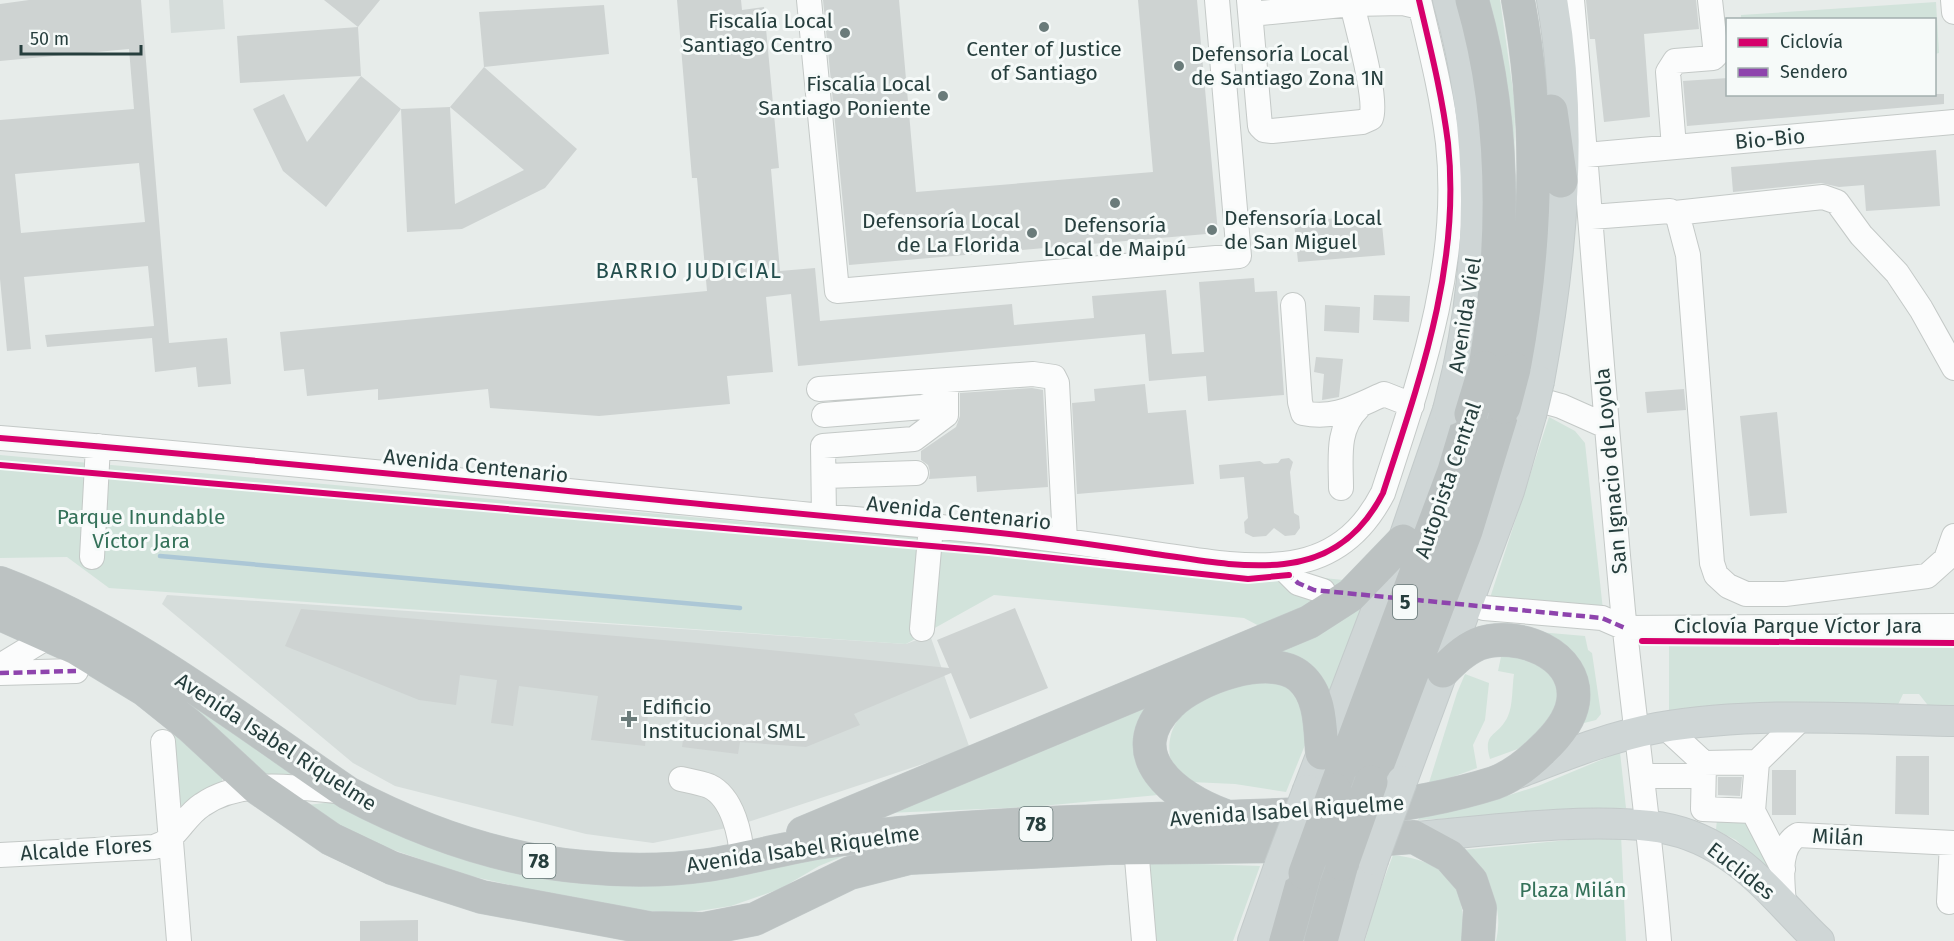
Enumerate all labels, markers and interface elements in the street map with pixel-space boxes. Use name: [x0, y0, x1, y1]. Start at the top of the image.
place label: Fiscalía Local Santiago Centro: [682, 8, 833, 58]
scale bar: [21, 18, 141, 56]
legend: [1726, 18, 1936, 96]
marker: Center of Justice of Santiago: [1037, 20, 1051, 34]
marker: Fiscalía Local Santiago Centro: [838, 26, 852, 40]
text: 50 m: [30, 28, 69, 50]
text: Ciclovía: [1780, 31, 1843, 53]
place label: Center of Justice of Santiago: [966, 36, 1122, 86]
place label: Defensoría Local de Santiago Zona 1N: [1191, 41, 1384, 91]
marker: Defensoría Local de Santiago Zona 1N: [1172, 59, 1186, 73]
text: Sendero: [1780, 61, 1848, 83]
place label: Fiscalía Local Santiago Poniente: [758, 71, 931, 121]
marker: Fiscalía Local Santiago Poniente: [936, 89, 950, 103]
street label: Bio-Bio: [1734, 123, 1806, 155]
marker: Defensoría Local de Maipú: [1108, 196, 1122, 210]
place label: Defensoría Local de San Miguel: [1224, 205, 1382, 255]
place label: Defensoría Local de La Florida: [862, 208, 1020, 258]
place label: Defensoría Local de Maipú: [1044, 212, 1186, 262]
marker: Defensoría Local de San Miguel: [1205, 223, 1219, 237]
marker: Defensoría Local de La Florida: [1025, 226, 1039, 240]
street label: Avenida Viel: [1443, 255, 1487, 375]
district label: BARRIO JUDICIAL: [596, 257, 782, 284]
street label: San Ignacio de Loyola: [1589, 367, 1633, 575]
street label: Autopista Central: [1409, 398, 1487, 562]
street label: Avenida Centenario: [382, 443, 570, 489]
street label: Avenida Centenario: [865, 490, 1053, 536]
park label: Parque Inundable Víctor Jara: [57, 504, 225, 554]
road number: 5: [1393, 585, 1417, 619]
street label: Ciclovía Parque Víctor Jara: [1674, 613, 1922, 639]
street label: Avenida Isabel Riquelme: [170, 667, 382, 817]
place label: Edificio Institucional SML: [642, 694, 806, 744]
marker: Edificio Institucional SML: [620, 710, 638, 728]
street label: Avenida Isabel Riquelme: [1169, 790, 1405, 832]
road number: 78: [1020, 807, 1052, 841]
street label: Avenida Isabel Riquelme: [685, 820, 921, 878]
street label: Milán: [1811, 823, 1865, 851]
street label: Alcalde Flores: [19, 831, 153, 867]
street label: Euclides: [1702, 836, 1780, 906]
road number: 78: [522, 844, 556, 878]
park label: Plaza Milán: [1519, 877, 1627, 903]

